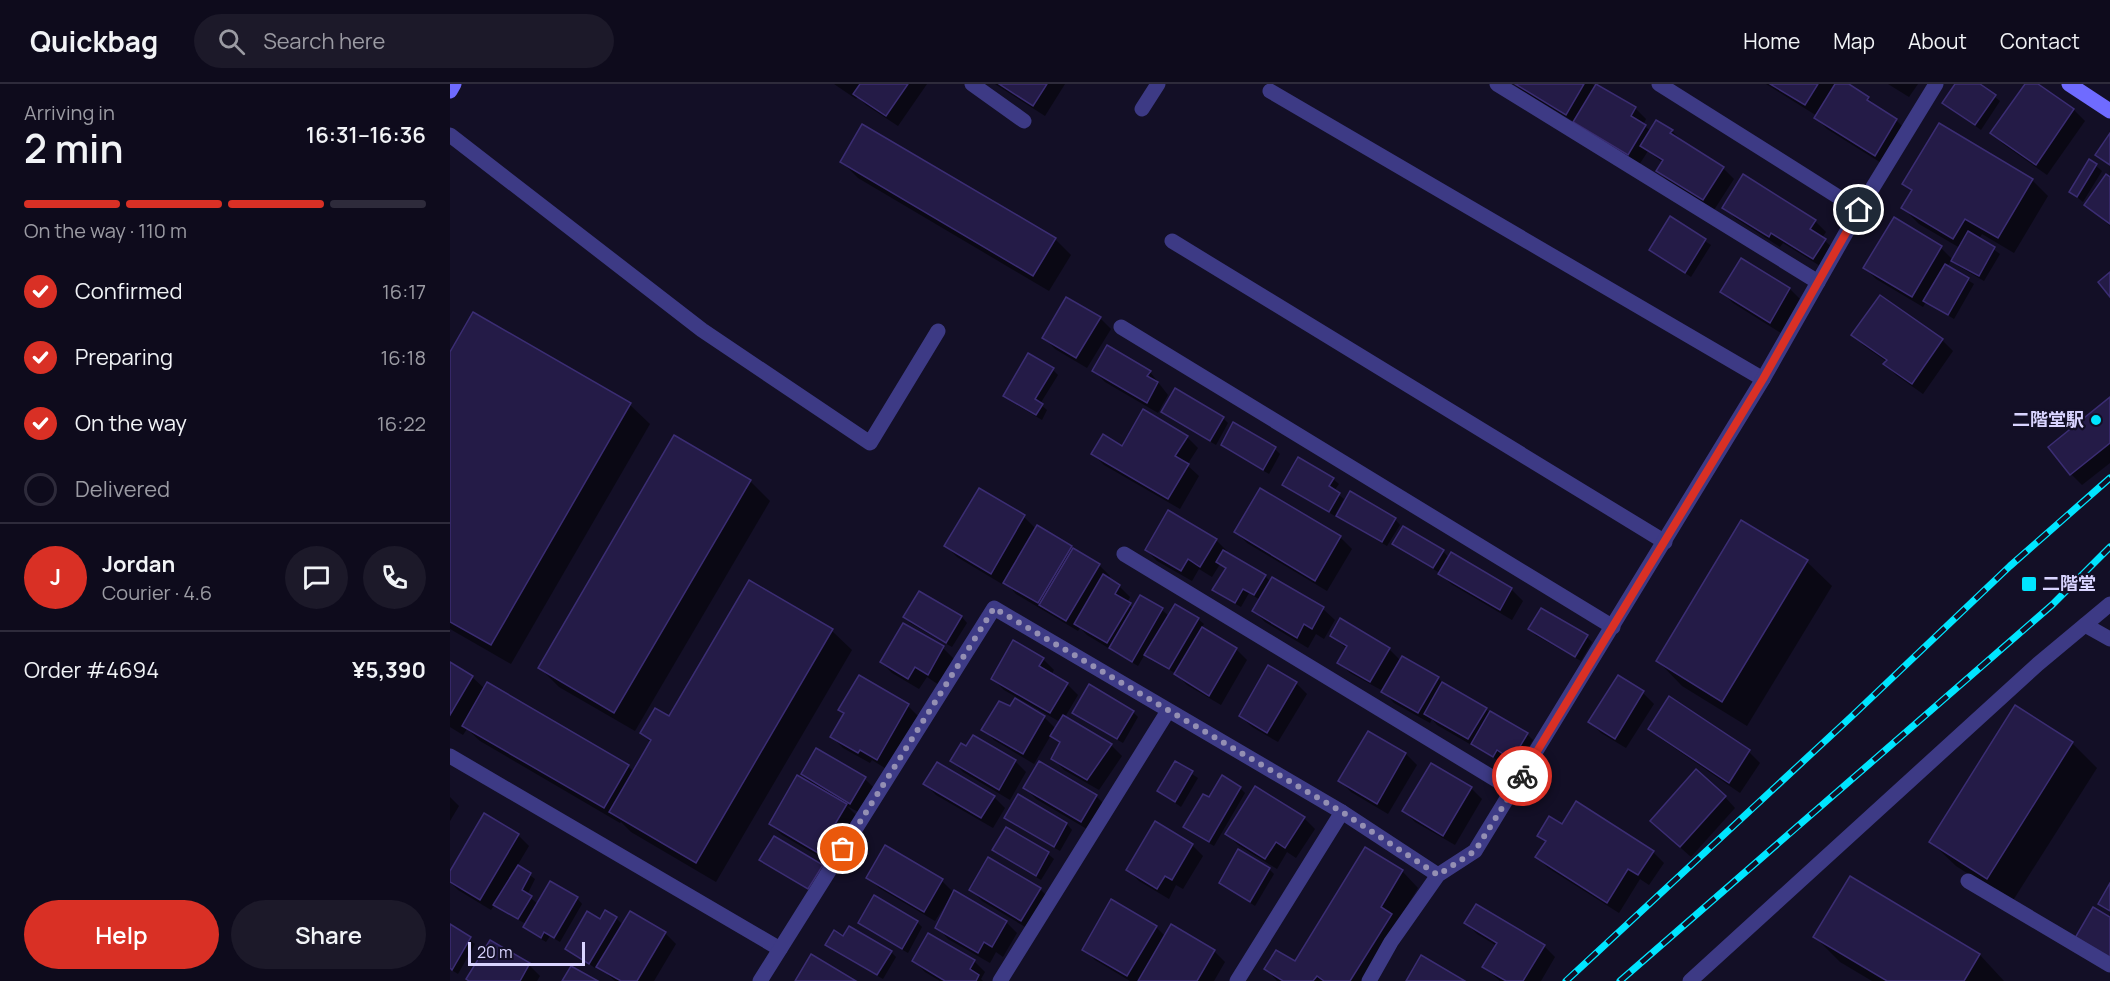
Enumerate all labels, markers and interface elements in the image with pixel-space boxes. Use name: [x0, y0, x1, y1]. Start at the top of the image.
search box: [194, 14, 614, 68]
text: Quickbag: [30, 22, 158, 60]
icon: search: [215, 25, 248, 58]
text: Search here: [263, 26, 385, 56]
text: Home: [1743, 27, 1800, 55]
text: Map: [1833, 27, 1875, 55]
text: About: [1908, 27, 1967, 55]
text: Contact: [2000, 27, 2080, 55]
text: Arriving in: [24, 99, 115, 126]
text: 16:31–16:36: [306, 120, 426, 150]
text: 2 min: [24, 121, 123, 175]
pin: [1833, 184, 1884, 235]
icon: home: [1842, 193, 1875, 226]
text: On the way · 110 m: [24, 217, 187, 244]
icon: check: [24, 275, 57, 308]
text: Confirmed: [75, 276, 183, 306]
text: 16:17: [382, 278, 426, 305]
icon: check: [24, 341, 57, 374]
text: Preparing: [75, 342, 173, 372]
text: 16:18: [380, 344, 426, 371]
icon: check: [24, 407, 57, 440]
place label: 二階堂駅: [2012, 407, 2084, 431]
text: On the way: [75, 408, 187, 438]
text: 16:22: [377, 410, 426, 437]
marker: 二階堂駅: [2089, 413, 2103, 427]
text: Delivered: [75, 474, 170, 504]
button: chat: [285, 546, 348, 609]
button: phone: [363, 546, 426, 609]
text: Jordan: [102, 549, 175, 579]
text: J: [50, 562, 61, 592]
place label: 二階堂: [2042, 571, 2096, 595]
marker: 二階堂: [2020, 575, 2038, 593]
text: Courier · 4.6: [102, 579, 212, 606]
text: Order #4694: [24, 655, 159, 685]
text: ¥5,390: [352, 655, 426, 685]
courier: [1492, 746, 1552, 806]
icon: bike: [1506, 760, 1539, 793]
pin: [817, 823, 868, 874]
icon: bag: [826, 832, 859, 865]
button: Help: [24, 900, 219, 969]
button: Share: [231, 900, 426, 969]
scale bar: [468, 939, 585, 966]
text: 20 m: [477, 941, 513, 963]

